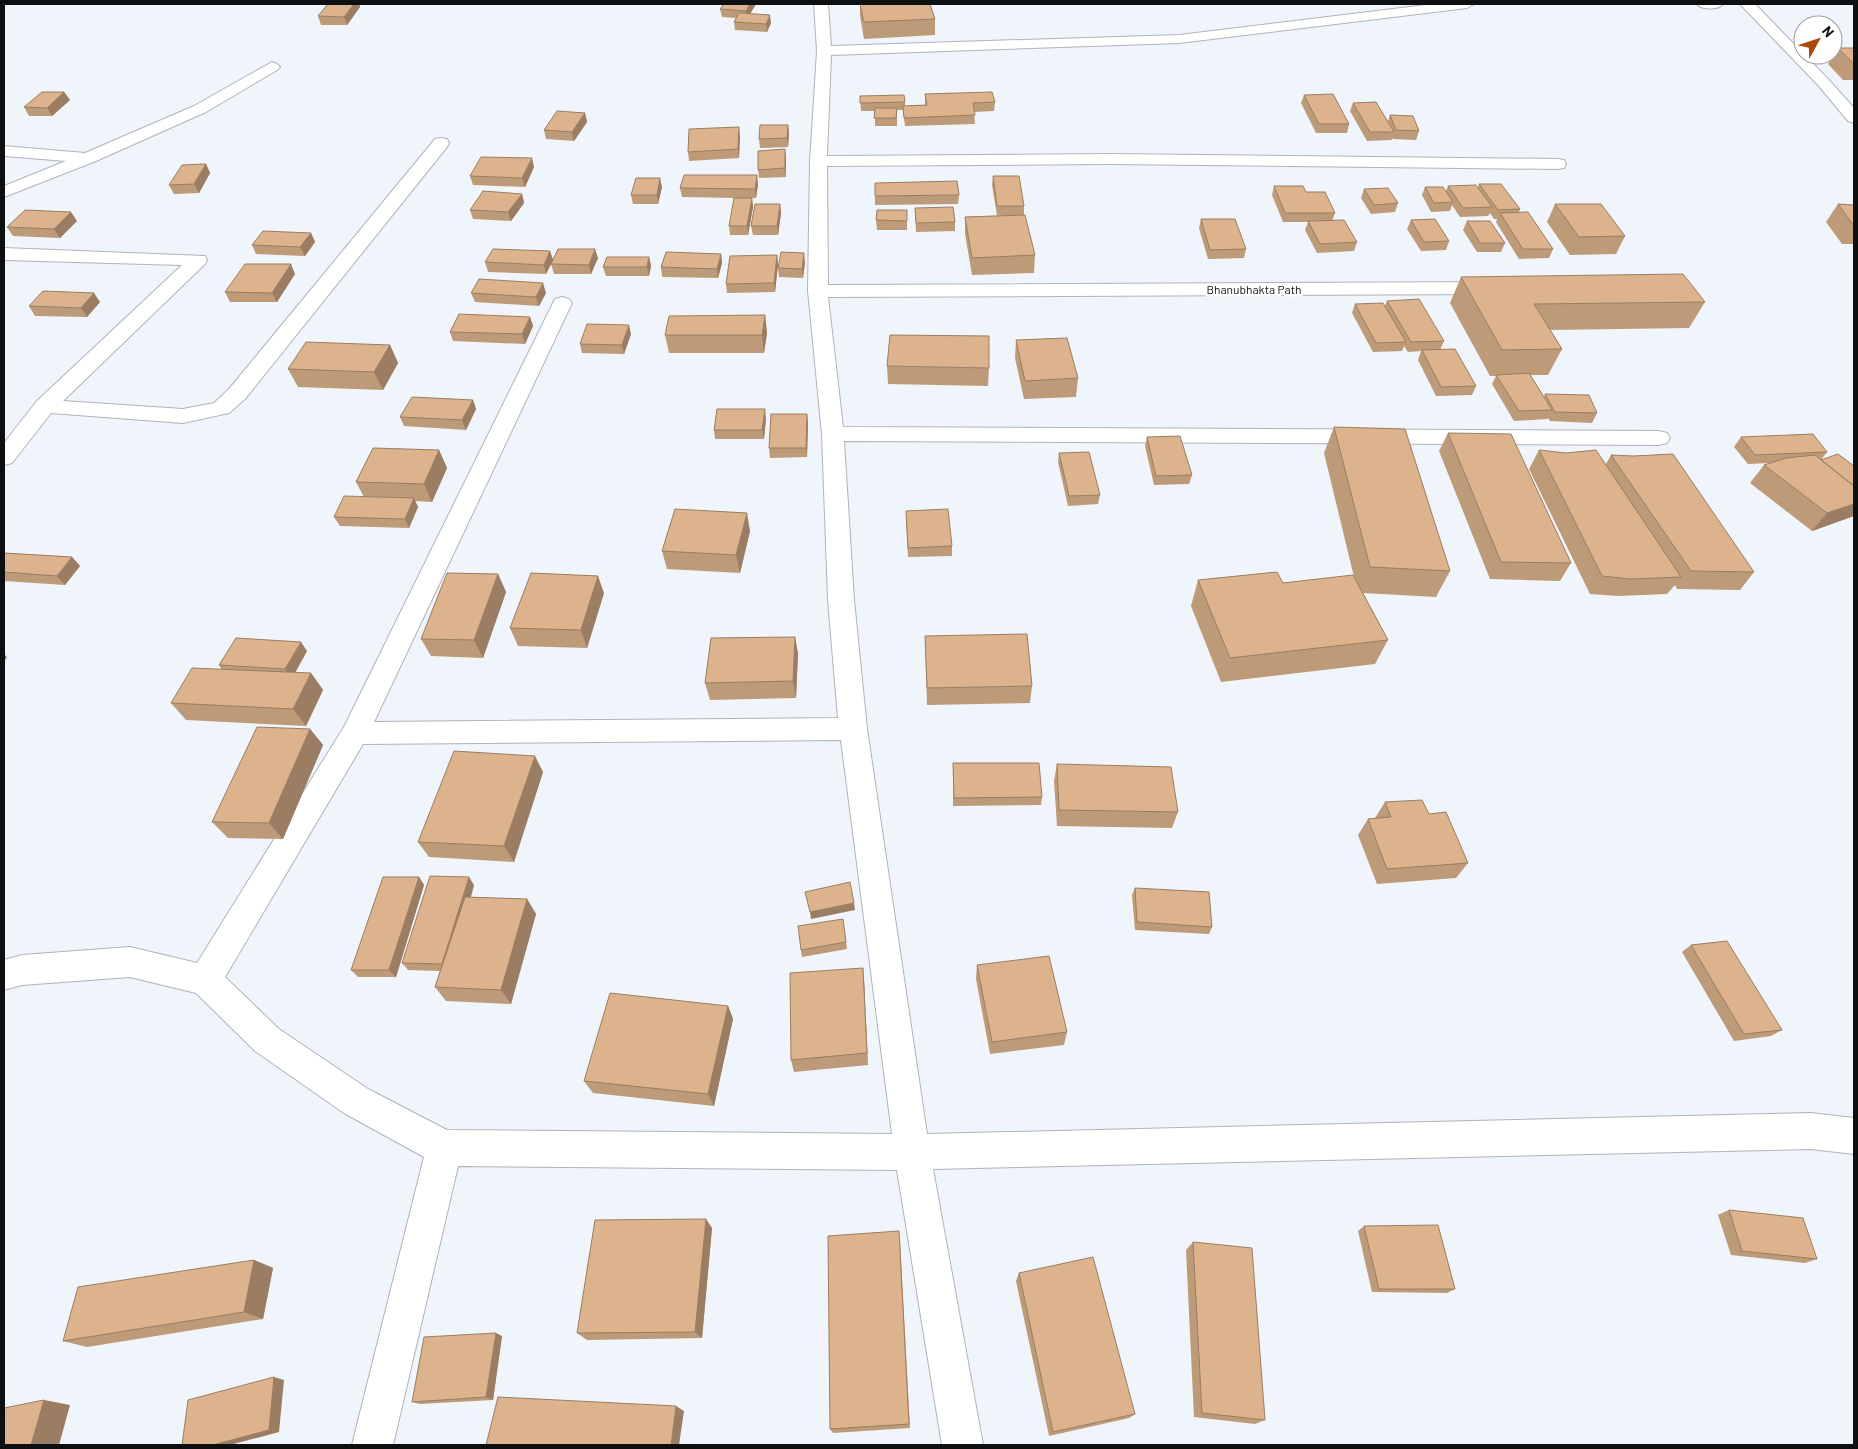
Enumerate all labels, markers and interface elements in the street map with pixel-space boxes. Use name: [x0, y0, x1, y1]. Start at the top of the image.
north arrow: [1793, 15, 1843, 65]
text: N: [1819, 22, 1838, 40]
street label: Bhanubhakta Path: [1206, 282, 1302, 296]

